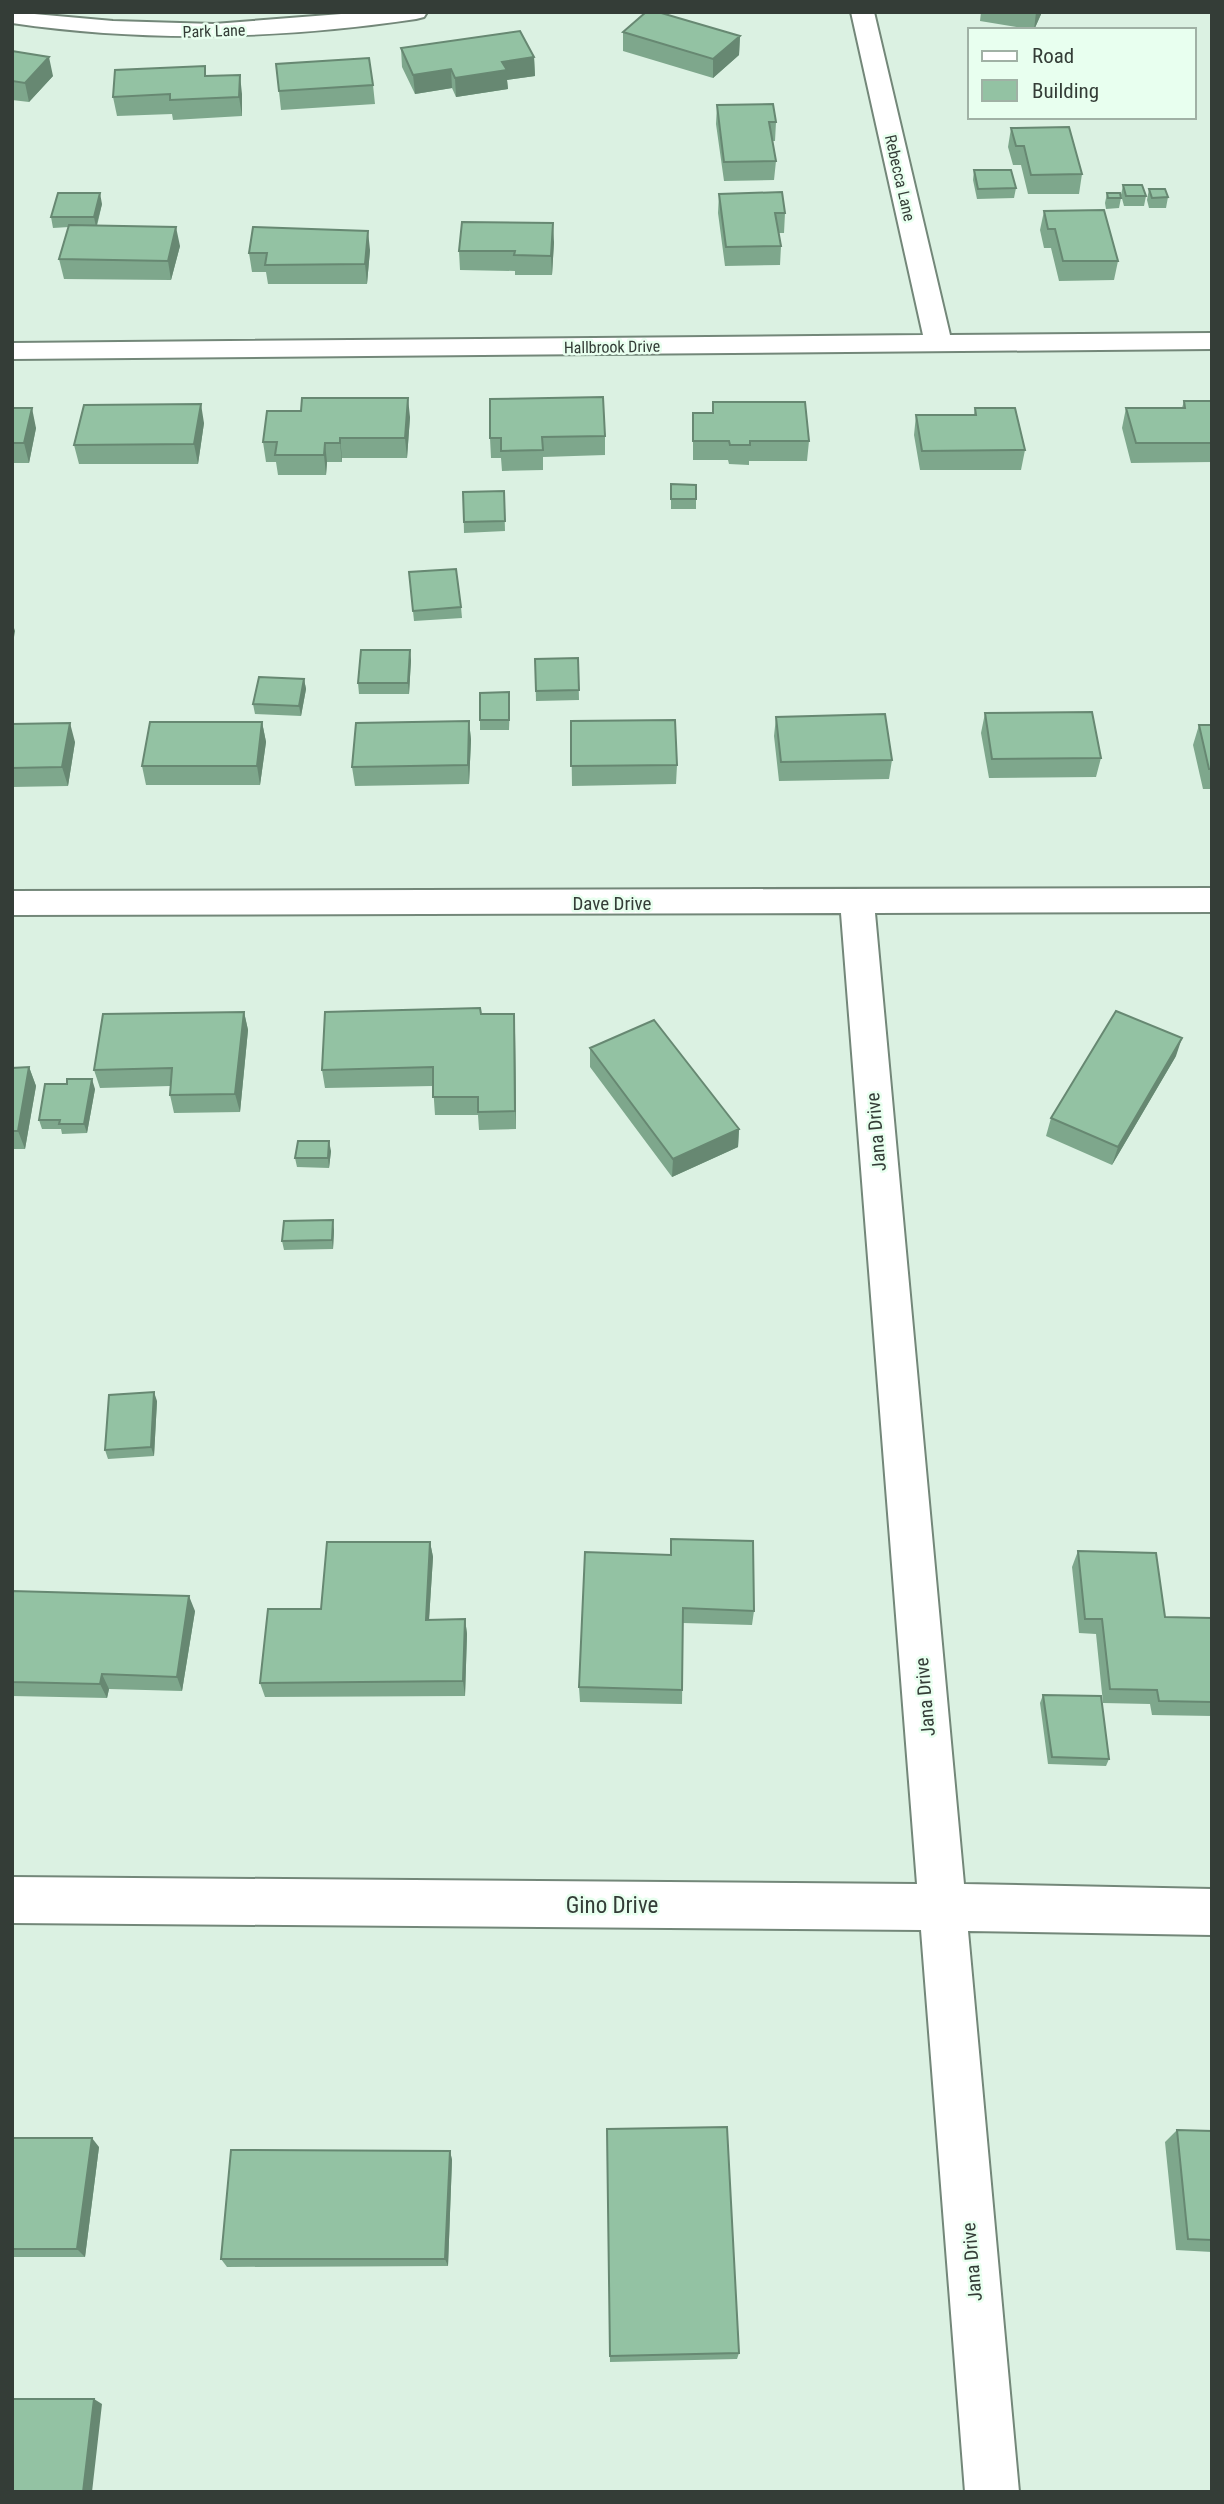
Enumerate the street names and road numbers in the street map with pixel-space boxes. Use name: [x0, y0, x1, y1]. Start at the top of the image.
street label: Park Lane: [182, 20, 246, 42]
street label: Rebecca Lane: [881, 133, 919, 223]
street label: Hallbrook Drive: [564, 337, 660, 357]
street label: Dave Drive: [573, 892, 652, 915]
street label: Jana Drive: [861, 1092, 891, 1172]
street label: Jana Drive: [910, 1657, 940, 1737]
street label: Gino Drive: [566, 1892, 658, 1919]
street label: Jana Drive: [957, 2222, 987, 2302]

